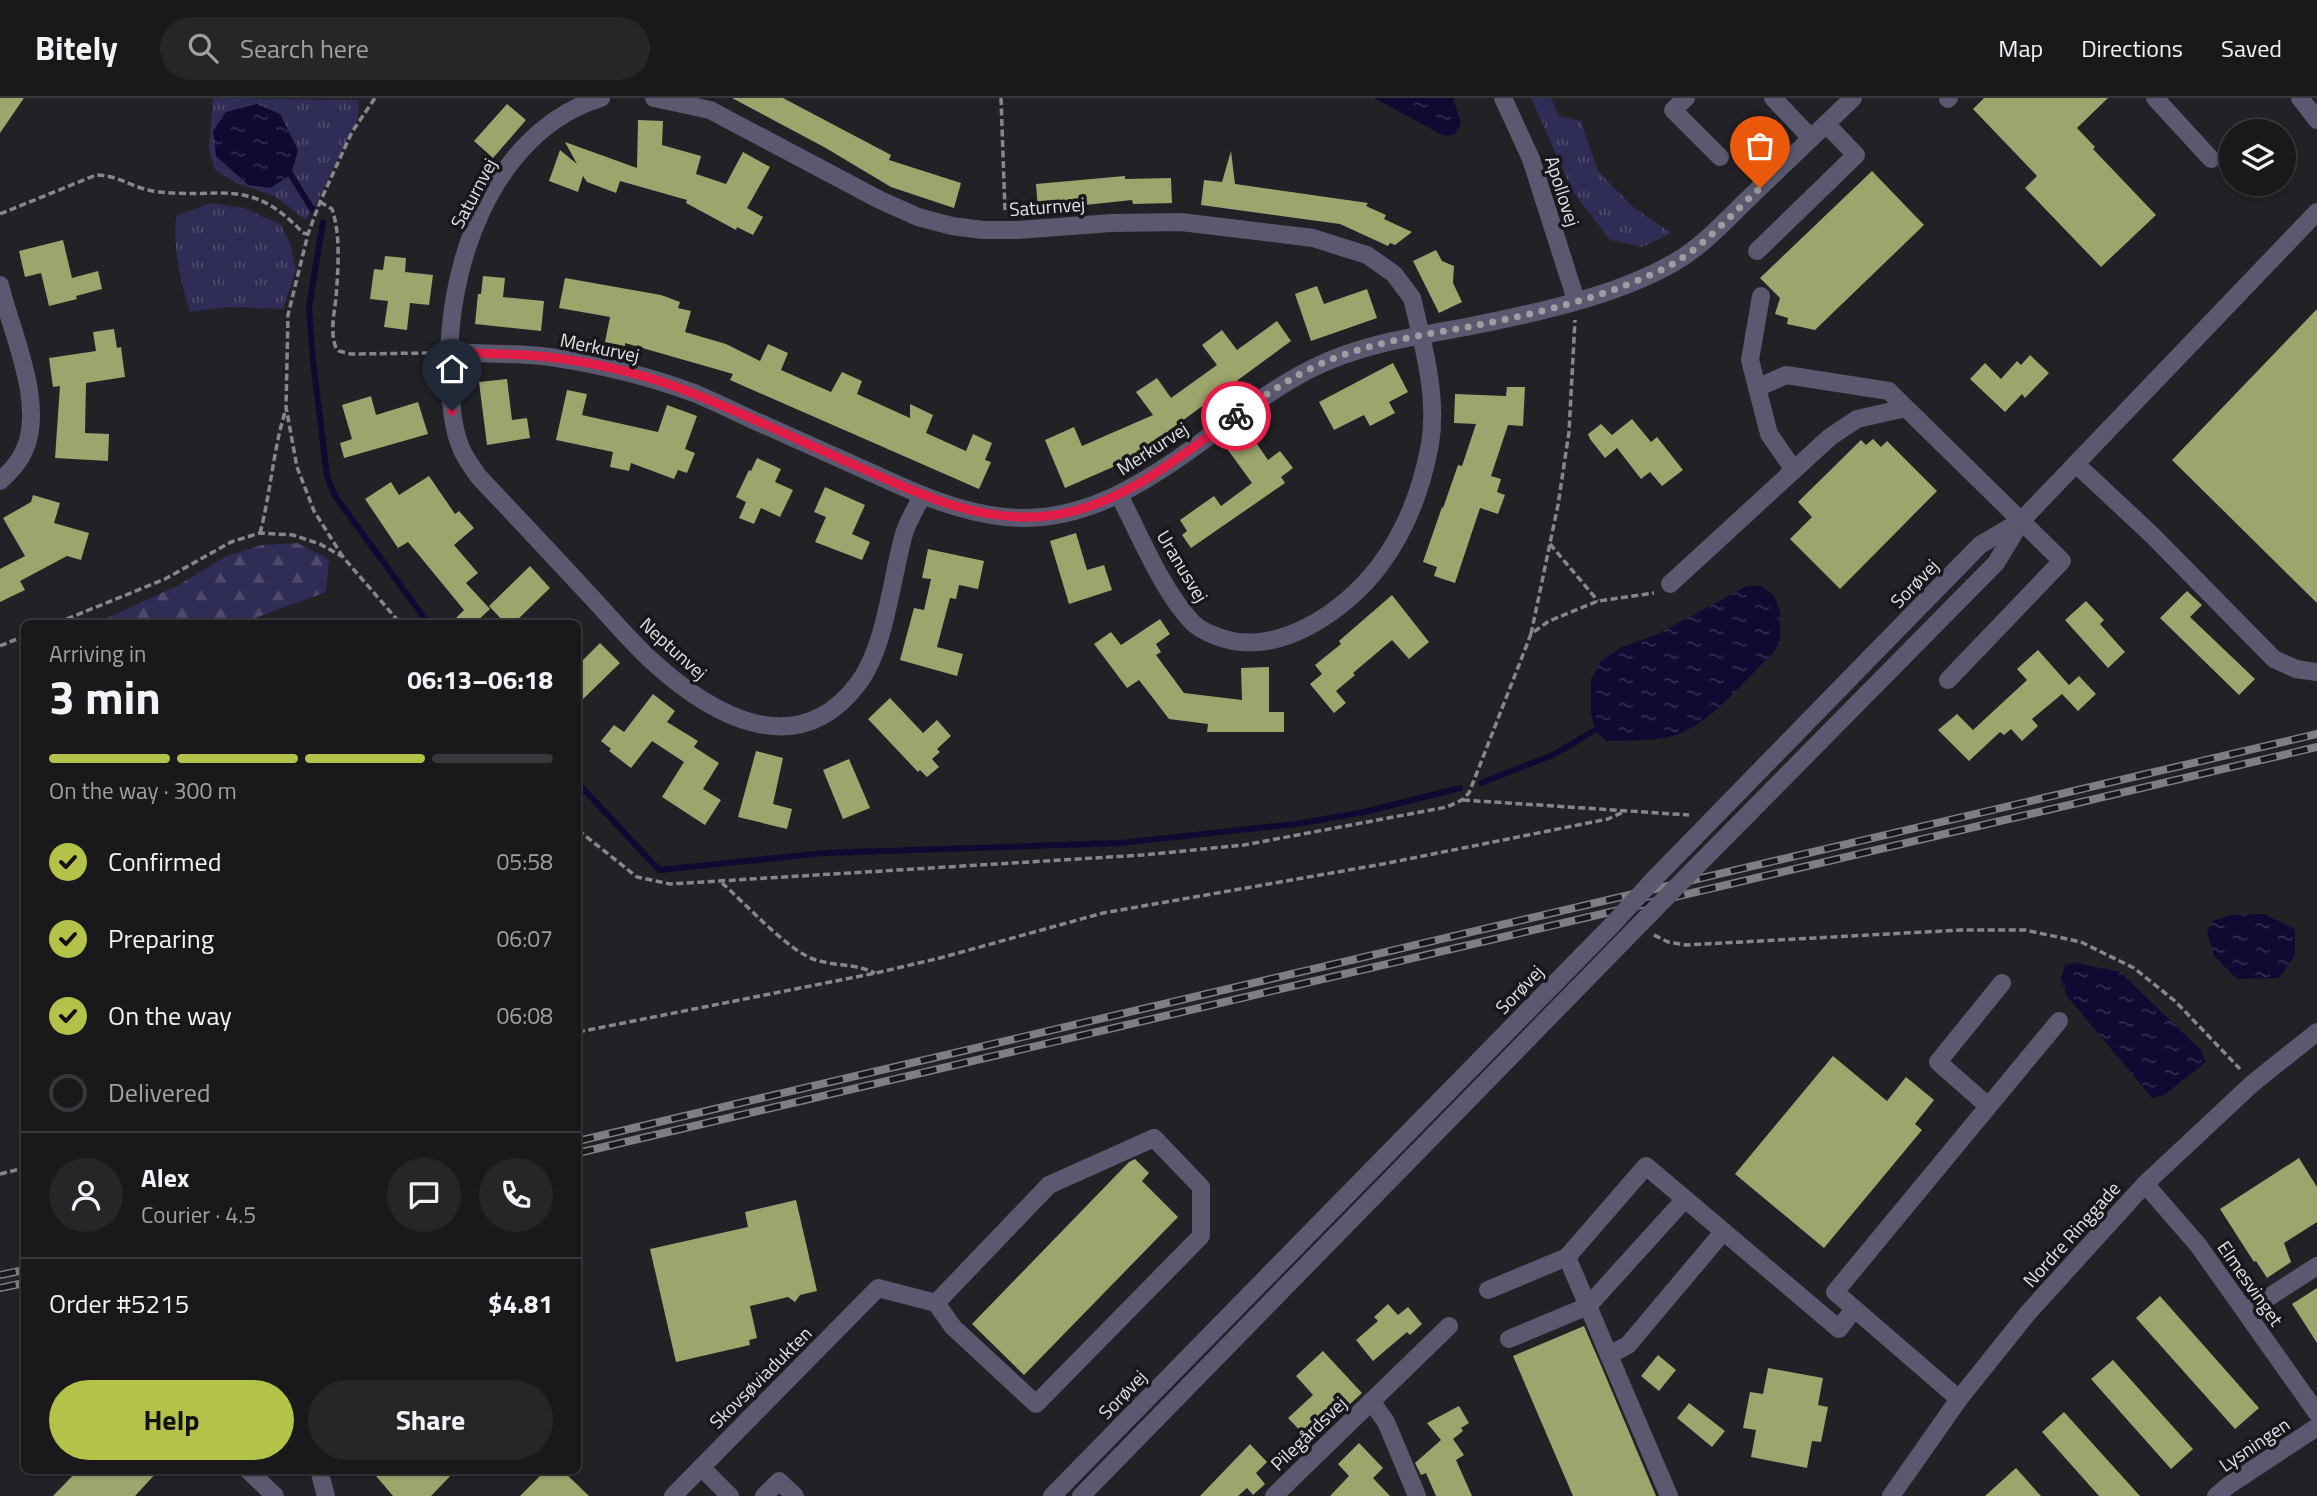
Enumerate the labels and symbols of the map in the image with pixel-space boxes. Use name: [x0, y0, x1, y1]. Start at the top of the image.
pin: [1730, 116, 1790, 188]
street label: Apollovej: [1538, 152, 1588, 230]
street label: Saturnvej: [442, 153, 504, 233]
street label: Saturnvej: [1008, 189, 1086, 223]
street label: Merkurvej: [558, 324, 642, 370]
pin: [422, 339, 482, 411]
courier: [1201, 381, 1271, 451]
street label: Merkurvej: [1110, 414, 1194, 482]
street label: Uranusvej: [1150, 524, 1216, 608]
street label: Sorøvej: [1883, 552, 1945, 614]
street label: Neptunvej: [634, 610, 714, 686]
street label: Sorøvej: [1488, 958, 1550, 1020]
street label: Nordre Ringgade: [2015, 1174, 2127, 1294]
street label: Elmesvinget: [2211, 1234, 2291, 1332]
street label: Skovsøviadukten: [702, 1319, 818, 1435]
street label: Sorøvej: [1091, 1363, 1153, 1425]
street label: Pilegårdsvej: [1263, 1389, 1353, 1477]
street label: Lysningen: [2213, 1410, 2295, 1478]

